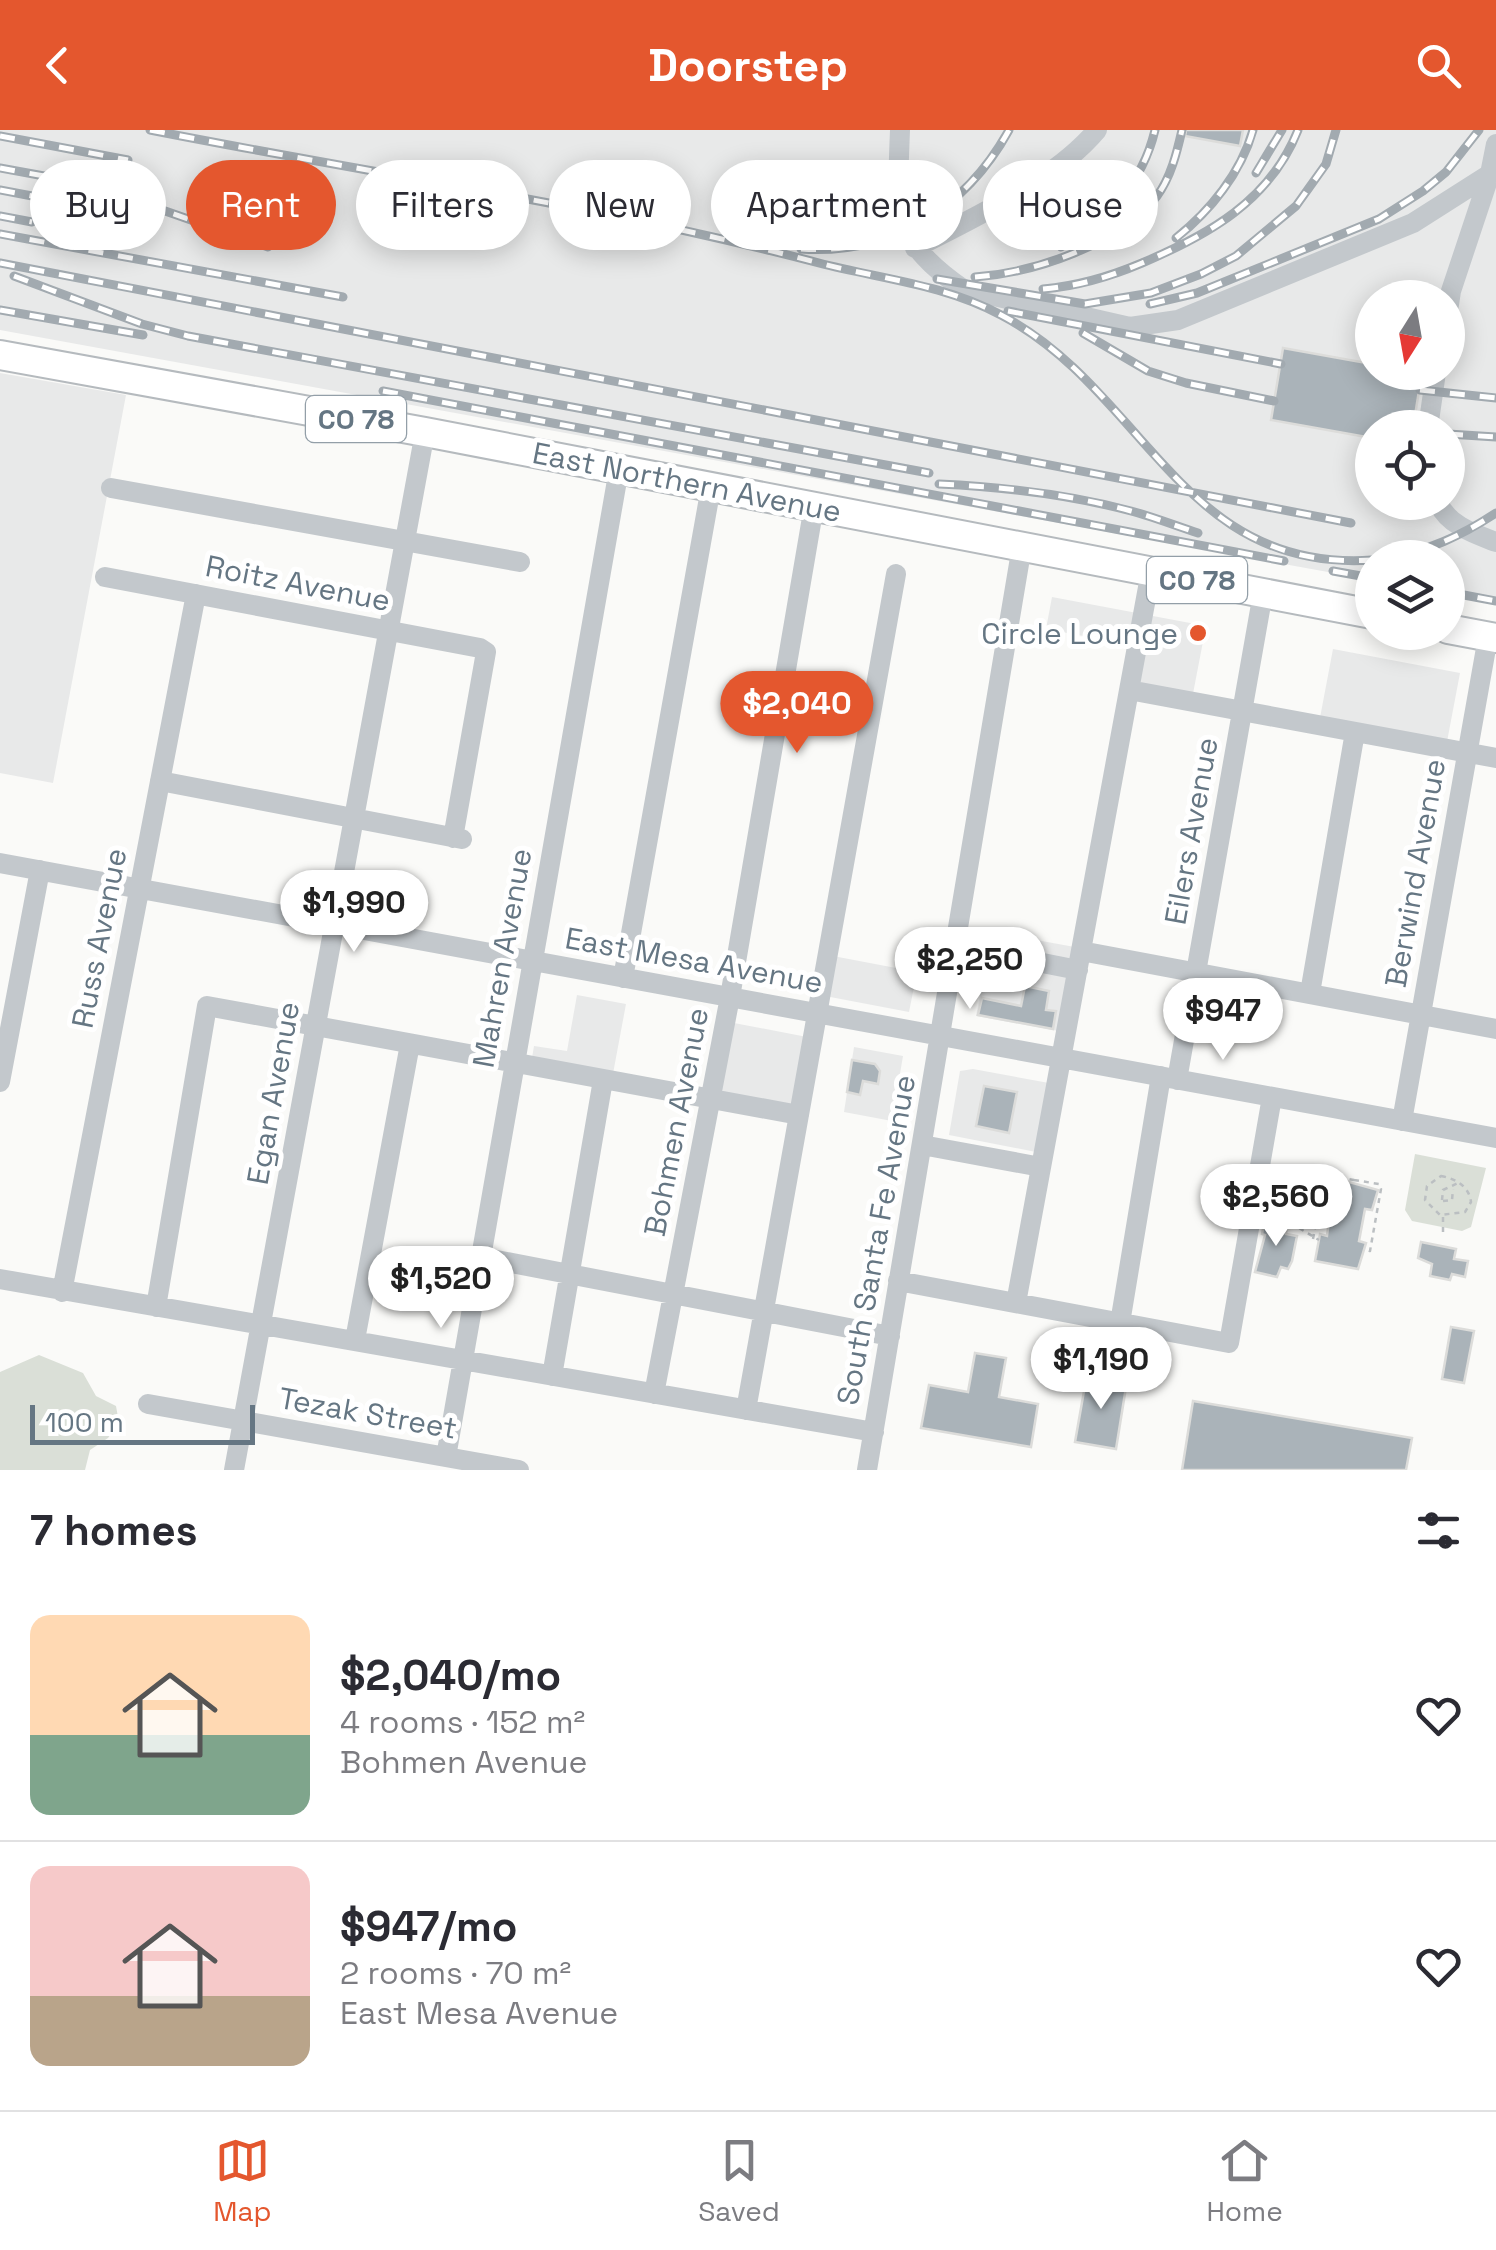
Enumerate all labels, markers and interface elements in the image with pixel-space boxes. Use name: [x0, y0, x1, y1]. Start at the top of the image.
text: Doorstep: [648, 37, 848, 94]
icon: back: [30, 38, 85, 93]
icon: search: [1411, 38, 1466, 93]
chip: Buy: [30, 160, 166, 250]
chip: Rent: [186, 160, 336, 250]
chip: Filters: [356, 160, 529, 250]
chip: New: [549, 160, 691, 250]
chip: Apartment: [711, 160, 963, 250]
chip: House: [983, 160, 1158, 250]
north arrow: [1355, 280, 1465, 390]
map controls: [1355, 280, 1465, 650]
road number: CO 78: [306, 396, 406, 442]
button: locate: [1355, 410, 1465, 520]
street label: East Northern Avenue: [529, 433, 845, 531]
button: layers: [1355, 540, 1465, 650]
street label: Roitz Avenue: [202, 546, 394, 620]
road number: CO 78: [1147, 557, 1247, 603]
place label: Circle Lounge: [981, 614, 1178, 653]
marker: Circle Lounge: [1187, 622, 1209, 644]
pin: $2,040: [716, 671, 878, 756]
text: $2,040: [742, 683, 852, 723]
street label: Eilers Avenue: [1155, 734, 1227, 928]
street label: Berwind Avenue: [1376, 756, 1454, 990]
street label: Russ Avenue: [62, 845, 136, 1031]
street label: Mahren Avenue: [464, 845, 540, 1071]
pin: $1,990: [273, 870, 435, 955]
text: $1,990: [302, 882, 406, 922]
street label: East Mesa Avenue: [562, 918, 826, 1002]
pin: $2,250: [889, 927, 1051, 1012]
text: $2,250: [917, 939, 1023, 979]
pin: $947: [1164, 978, 1282, 1063]
text: $947: [1185, 990, 1261, 1030]
street label: Egan Avenue: [238, 998, 308, 1188]
street label: Bohmen Avenue: [635, 1004, 717, 1240]
street label: South Santa Fe Avenue: [828, 1072, 924, 1408]
pin: $2,560: [1195, 1164, 1357, 1249]
text: $2,560: [1222, 1176, 1330, 1216]
pin: $1,520: [360, 1246, 522, 1331]
text: $1,520: [390, 1258, 492, 1298]
pin: $1,190: [1020, 1327, 1182, 1412]
text: $1,190: [1053, 1339, 1149, 1379]
street label: Tezak Street: [276, 1378, 460, 1448]
scale bar: [30, 1400, 255, 1444]
text: 100 m: [45, 1404, 124, 1440]
icon: filters: [1411, 1503, 1466, 1558]
text: 7 homes: [30, 1504, 198, 1557]
text: $2,040/mo: [340, 1649, 561, 1702]
icon: home: [110, 1655, 230, 1775]
icon: heart: [1411, 1688, 1466, 1743]
text: 4 rooms · 152 m²: [340, 1702, 585, 1742]
text: Bohmen Avenue: [340, 1742, 587, 1782]
text: $947/mo: [340, 1900, 518, 1953]
icon: home: [110, 1906, 230, 2026]
icon: heart: [1411, 1939, 1466, 1994]
text: 2 rooms · 70 m²: [340, 1953, 571, 1993]
text: East Mesa Avenue: [340, 1993, 618, 2033]
tab: Map: [213, 2133, 272, 2229]
tab: Saved: [698, 2133, 780, 2229]
tab: Home: [1206, 2133, 1283, 2229]

